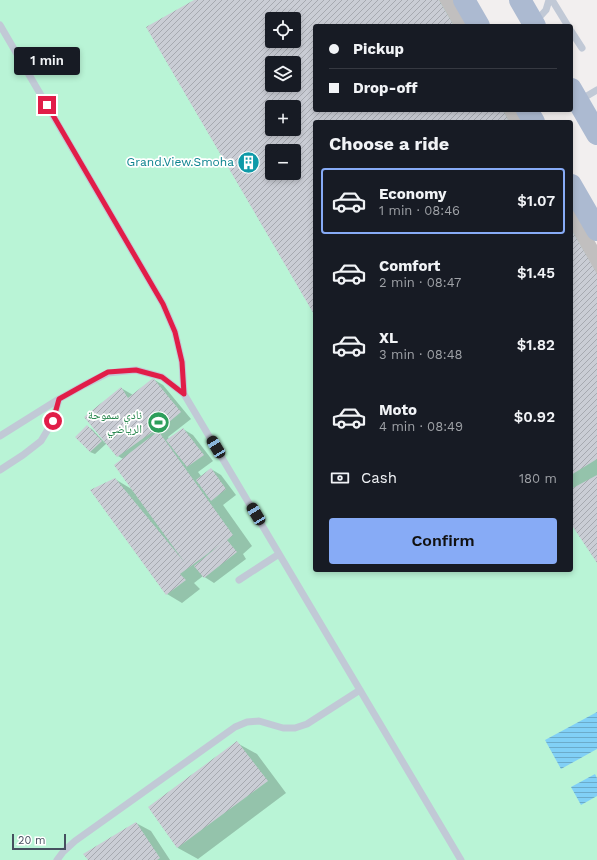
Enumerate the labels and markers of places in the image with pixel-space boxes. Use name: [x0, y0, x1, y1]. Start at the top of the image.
building icon: Grand.View.Smoha: [236, 149, 262, 175]
place label: Grand.View.Smoha: [127, 155, 234, 169]
place label: نادي سموحة الرياضي: [88, 408, 142, 439]
sports icon: نادي سموحة الرياضي: [145, 409, 171, 435]

